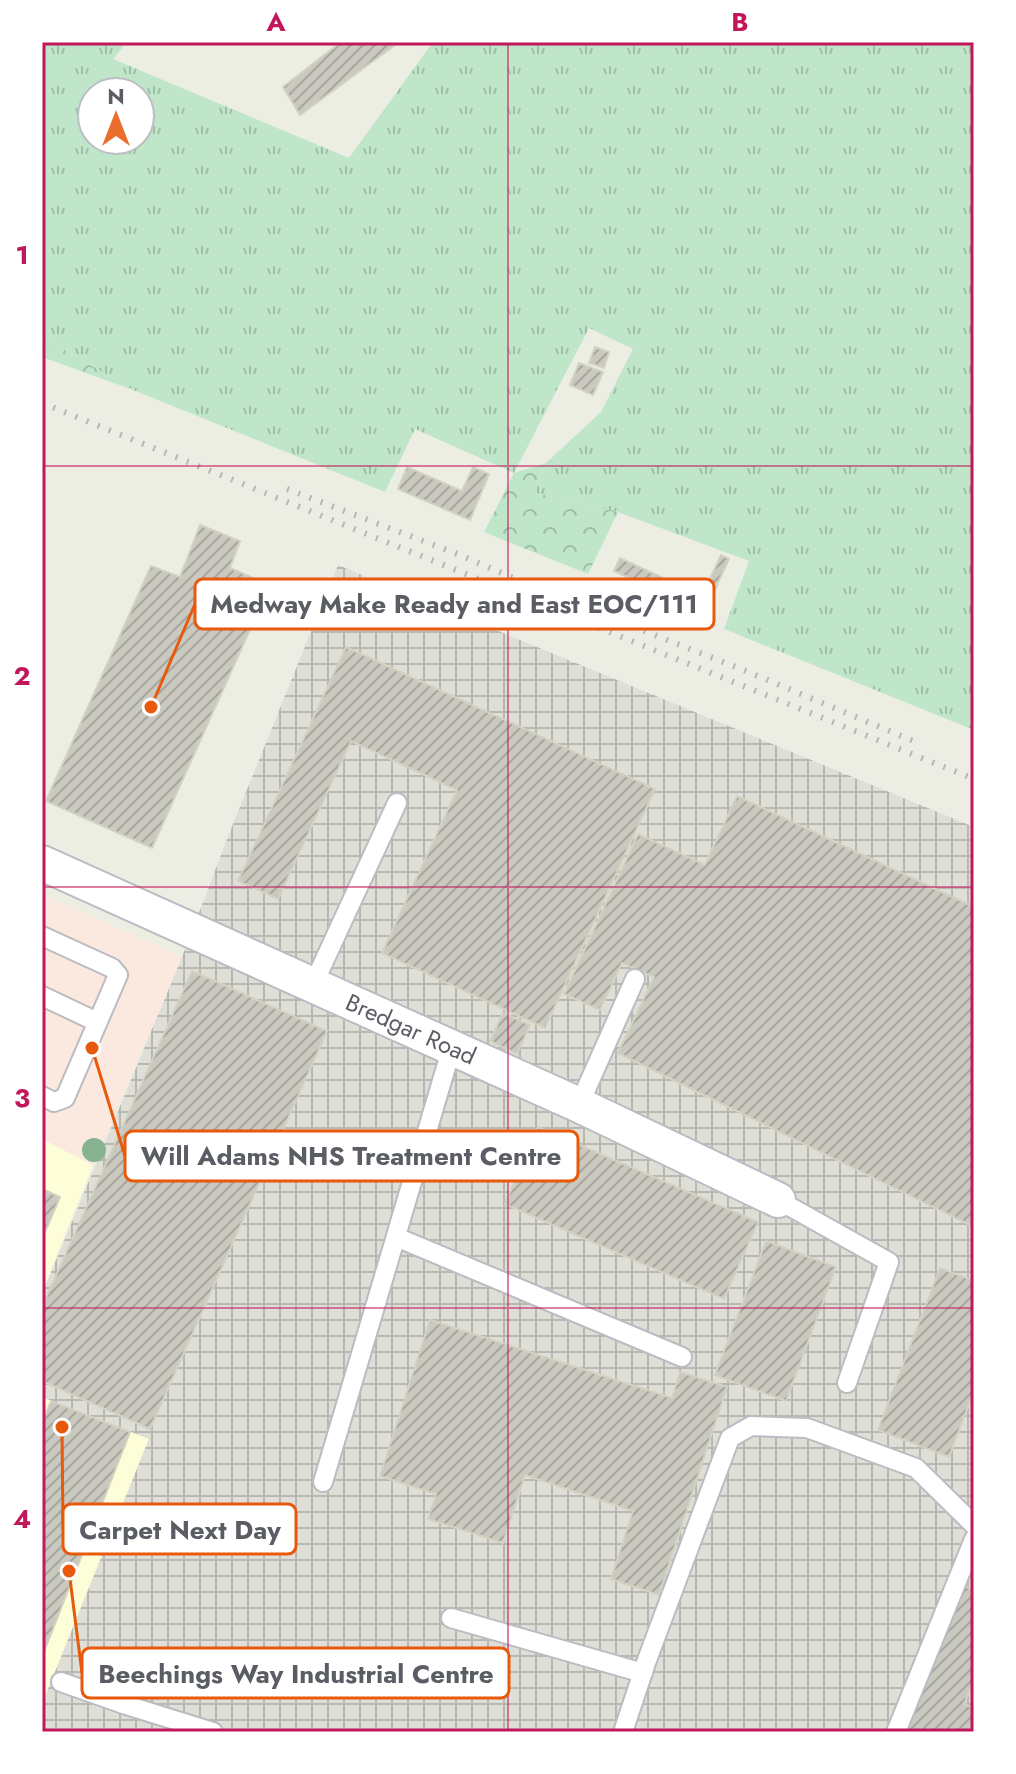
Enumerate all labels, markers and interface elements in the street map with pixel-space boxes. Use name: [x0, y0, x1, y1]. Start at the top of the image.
text: A: [265, 3, 286, 41]
text: B: [731, 3, 749, 41]
north arrow: [76, 76, 156, 156]
text: N: [107, 80, 125, 112]
text: 1: [15, 236, 29, 274]
callout: Medway Make Ready and East EOC/111: [195, 579, 714, 629]
text: Medway Make Ready and East EOC/111: [210, 585, 698, 623]
text: 2: [13, 657, 31, 695]
street label: Bredgar Road: [340, 985, 482, 1073]
text: 3: [14, 1079, 30, 1117]
callout: Will Adams NHS Treatment Centre: [125, 1131, 578, 1181]
text: Will Adams NHS Treatment Centre: [141, 1137, 561, 1175]
text: 4: [13, 1500, 31, 1538]
callout: Carpet Next Day: [63, 1504, 296, 1554]
text: Carpet Next Day: [79, 1511, 281, 1549]
callout: Beechings Way Industrial Centre: [82, 1648, 509, 1698]
text: Beechings Way Industrial Centre: [98, 1655, 494, 1693]

